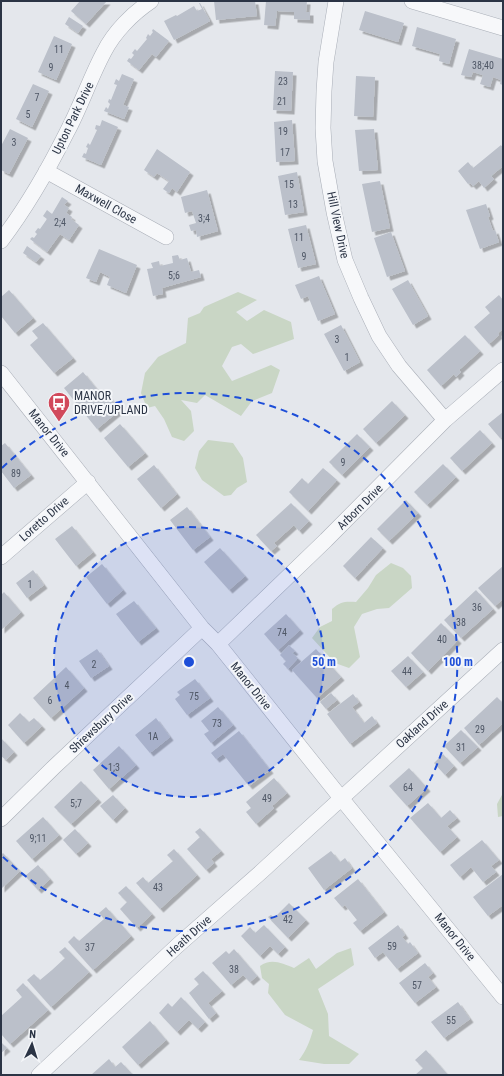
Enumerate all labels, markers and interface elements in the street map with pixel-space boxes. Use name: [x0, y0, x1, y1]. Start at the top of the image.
house number: 11: [54, 44, 64, 55]
house number: 38;40: [472, 60, 494, 71]
house number: 9: [49, 62, 54, 73]
house number: 23: [278, 76, 288, 87]
street label: Upton Park Drive: [49, 79, 97, 156]
house number: 7: [35, 92, 40, 103]
house number: 21: [277, 96, 287, 107]
house number: 5: [26, 109, 31, 120]
house number: 19: [278, 126, 288, 137]
house number: 3: [12, 137, 17, 148]
house number: 17: [280, 147, 290, 158]
house number: 15: [284, 179, 294, 190]
street label: Maxwell Close: [73, 181, 140, 227]
street label: Hill View Drive: [324, 190, 352, 260]
house number: 13: [288, 199, 298, 210]
house number: 3;4: [198, 213, 210, 224]
house number: 2;4: [54, 217, 66, 228]
house number: 11: [294, 232, 304, 243]
house number: 9: [302, 251, 307, 262]
house number: 5;6: [168, 270, 180, 281]
house number: 3: [335, 334, 340, 345]
house number: 1: [345, 352, 349, 363]
place label: MANOR DRIVE/UPLAND: [74, 389, 148, 417]
bus stop icon: MANOR DRIVE/UPLAND: [46, 390, 72, 423]
street label: Manor Drive: [26, 406, 73, 460]
house number: 9: [341, 457, 346, 468]
house number: 89: [11, 468, 21, 479]
street label: Arborn Drive: [334, 481, 386, 533]
street label: Loretto Drive: [17, 494, 72, 544]
house number: 1: [28, 579, 32, 590]
house number: 36: [472, 602, 482, 613]
house number: 38: [456, 617, 466, 628]
house number: 74: [277, 627, 287, 638]
house number: 40: [437, 634, 447, 645]
centre of rings: [182, 655, 196, 669]
text: 50 m: [312, 655, 336, 669]
text: 100 m: [443, 655, 473, 669]
house number: 2: [92, 659, 97, 670]
street label: Manor Drive: [228, 659, 275, 713]
house number: 44: [402, 666, 412, 677]
house number: 4: [65, 680, 70, 691]
street label: Shrewsbury Drive: [66, 690, 136, 756]
house number: 75: [189, 691, 199, 702]
house number: 6: [48, 695, 53, 706]
street label: Oakland Drive: [393, 697, 451, 751]
house number: 73: [212, 718, 222, 729]
house number: 29: [475, 724, 485, 735]
house number: 1A: [148, 731, 159, 742]
house number: 31: [456, 742, 466, 753]
house number: 1;3: [108, 762, 120, 773]
house number: 64: [403, 782, 413, 793]
house number: 49: [262, 793, 272, 804]
house number: 5;7: [70, 798, 82, 809]
house number: 9;11: [30, 833, 46, 844]
house number: 43: [153, 882, 163, 893]
street label: Manor Drive: [432, 910, 479, 964]
street label: Heath Drive: [164, 912, 214, 960]
house number: 42: [283, 914, 293, 925]
house number: 59: [387, 941, 397, 952]
house number: 37: [85, 942, 95, 953]
house number: 38: [229, 964, 239, 975]
house number: 57: [412, 980, 422, 991]
house number: 55: [446, 1015, 456, 1026]
north arrow: [12, 1024, 52, 1064]
text: N: [29, 1028, 37, 1041]

